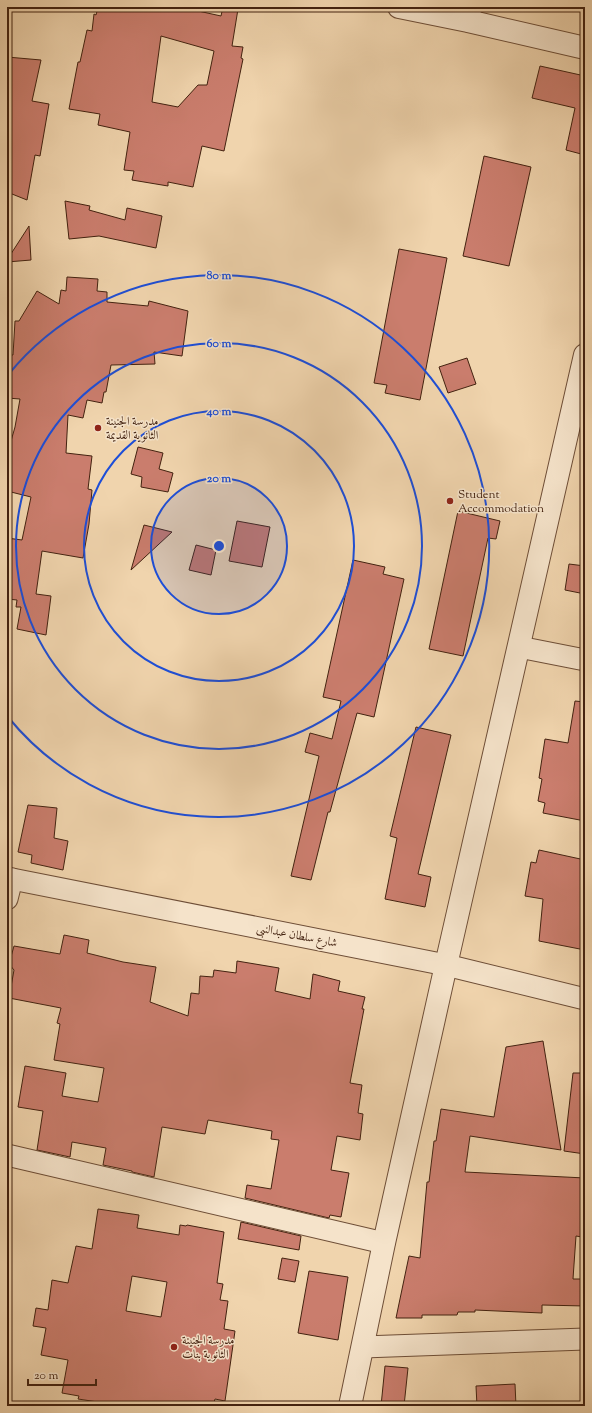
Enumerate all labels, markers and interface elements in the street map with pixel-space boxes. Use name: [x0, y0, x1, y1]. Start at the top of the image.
text: 80 m: [207, 267, 231, 285]
text: 60 m: [207, 335, 231, 353]
text: 40 m: [206, 403, 231, 421]
place label: مدرسة الجنينة الثانوية القديمة: [106, 413, 159, 445]
marker: مدرسة الجنينة الثانوية القديمة: [93, 423, 103, 433]
text: 20 m: [207, 470, 231, 488]
place label: Student Accommodation: [458, 486, 544, 518]
marker: Student Accommodation: [445, 496, 455, 506]
centre of rings: [212, 539, 226, 553]
street label: شارع سلطان عبدالنبى: [255, 919, 339, 954]
place label: مدرسة الجنينة الثانوية بنات: [182, 1332, 235, 1364]
marker: مدرسة الجنينة الثانوية بنات: [169, 1342, 179, 1352]
scale bar: [28, 1361, 96, 1387]
text: 20 m: [34, 1367, 59, 1385]

